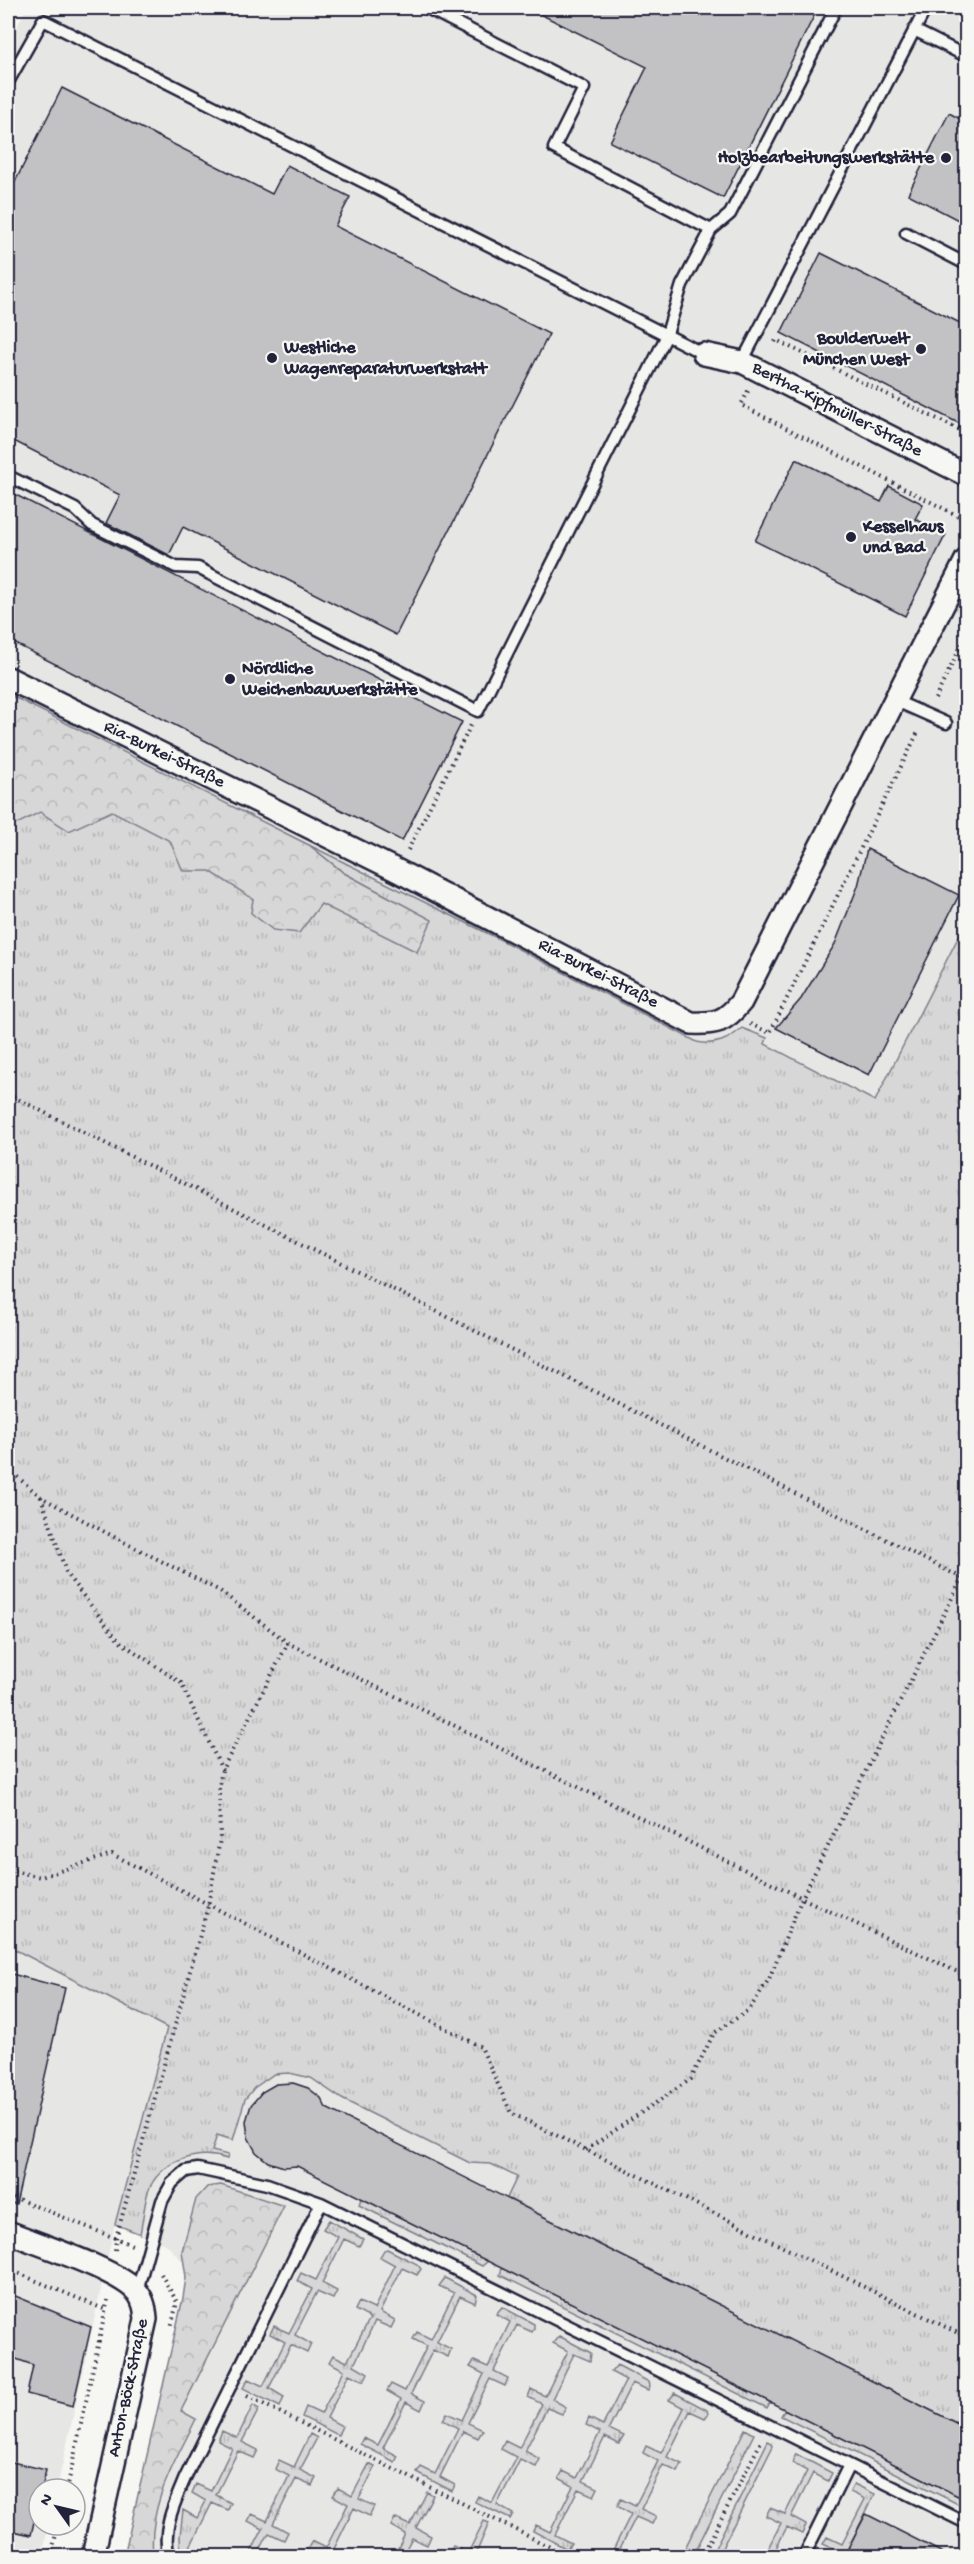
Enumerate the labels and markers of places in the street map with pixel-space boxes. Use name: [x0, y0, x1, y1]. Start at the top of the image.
place label: Holzbearbeitungswerkstätte: [718, 148, 935, 169]
marker: Holzbearbeitungswerkstätte: [939, 151, 953, 165]
place label: Boulderwelt München West: [803, 329, 911, 371]
place label: Westliche Wagenreparaturwerkstatt: [283, 338, 488, 380]
marker: Boulderwelt München West: [914, 342, 928, 356]
marker: Westliche Wagenreparaturwerkstatt: [265, 351, 279, 365]
place label: Kesselhaus und Bad: [862, 517, 945, 559]
marker: Kesselhaus und Bad: [844, 530, 858, 544]
place label: Nördliche Weichenbauwerkstätte: [241, 659, 418, 701]
marker: Nördliche Weichenbauwerkstätte: [223, 672, 237, 686]

